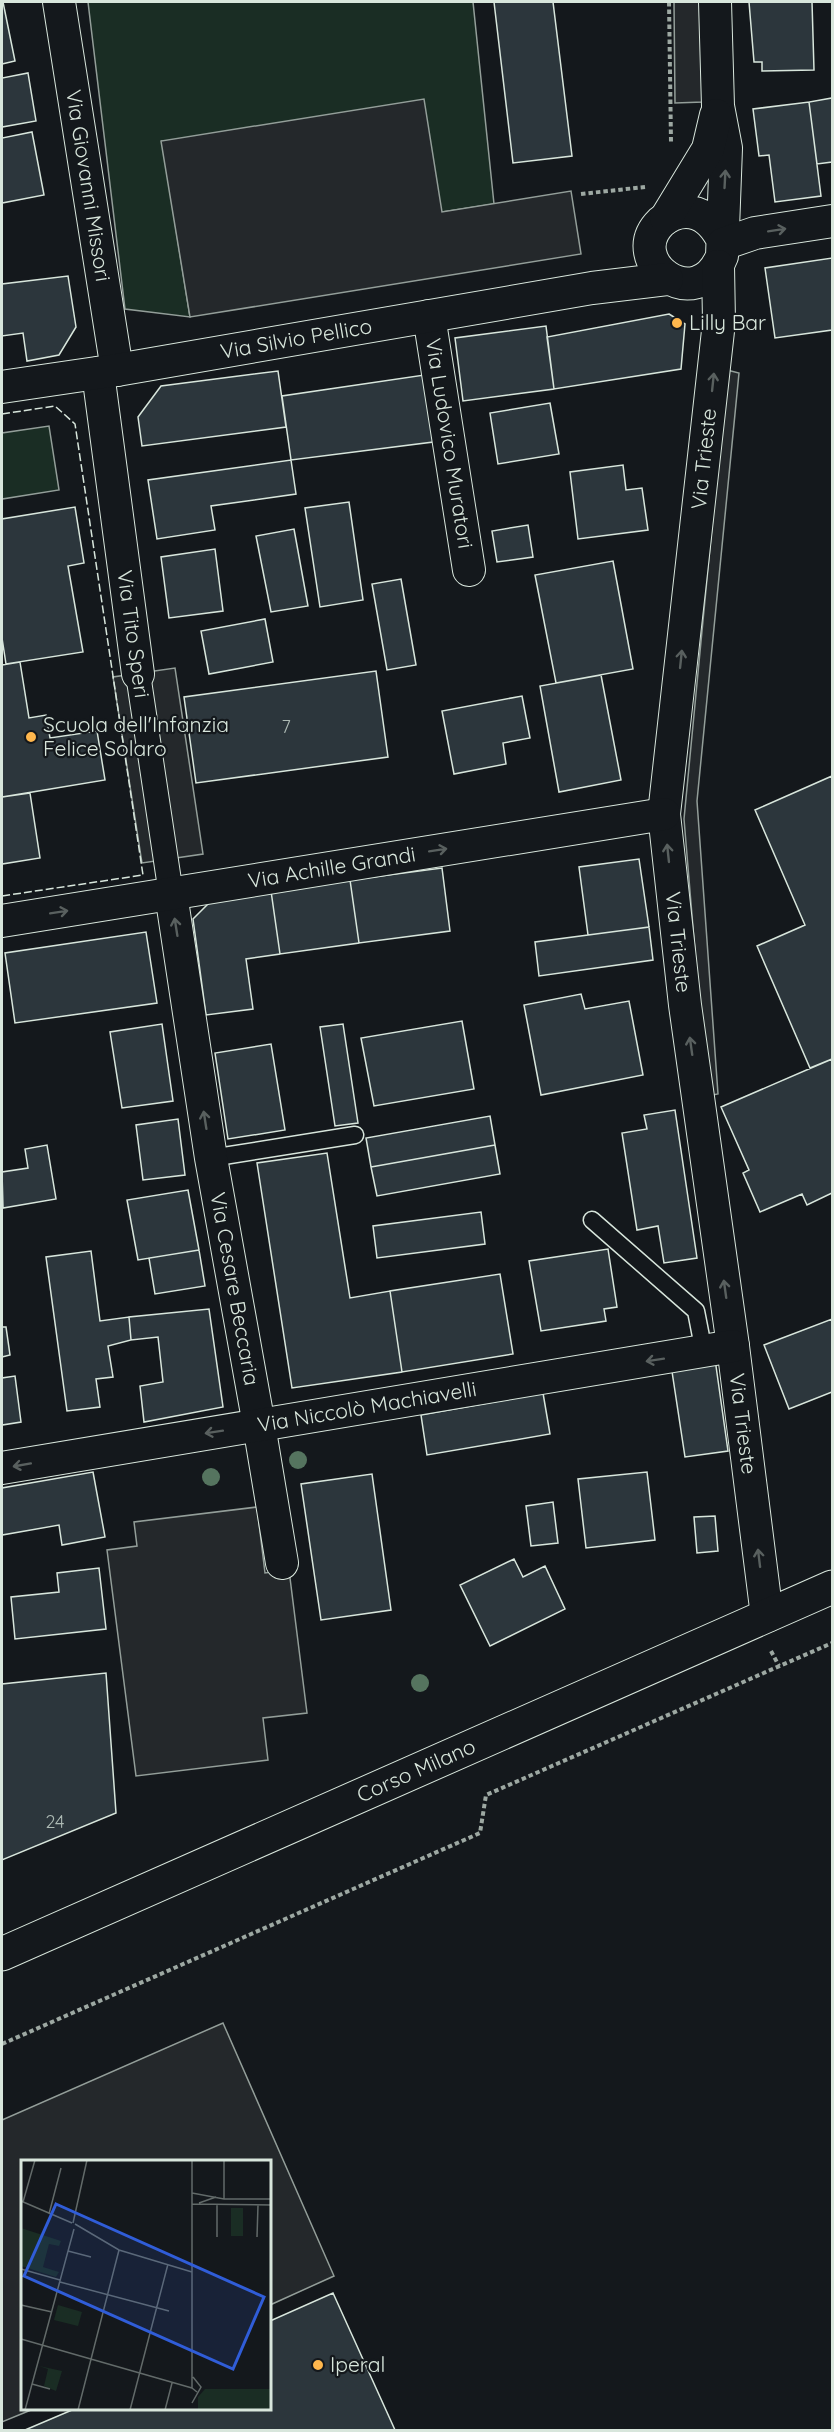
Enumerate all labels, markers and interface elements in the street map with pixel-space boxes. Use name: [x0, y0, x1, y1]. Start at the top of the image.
street label: Via Giovanni Missori: [61, 88, 117, 283]
one-way arrow: [719, 169, 730, 189]
one-way arrow: [767, 224, 786, 235]
place label: Lilly Bar: [689, 309, 766, 335]
street label: Via Silvio Pellico: [218, 312, 374, 364]
marker: Lilly Bar: [670, 316, 684, 330]
street label: Via Ludovico Muratori: [421, 336, 479, 550]
one-way arrow: [707, 372, 718, 392]
street label: Via Trieste: [685, 407, 721, 511]
street label: Via Tito Speri: [112, 568, 156, 699]
one-way arrow: [676, 649, 687, 669]
place label: Scuola dell'Infanzia Felice Solaro: [43, 711, 229, 761]
house number: 7: [281, 715, 291, 738]
marker: Scuola dell'Infanzia Felice Solaro: [24, 730, 38, 744]
street label: Via Achille Grandi: [246, 840, 417, 893]
one-way arrow: [662, 843, 673, 863]
one-way arrow: [428, 844, 448, 855]
street label: Via Trieste: [661, 890, 698, 994]
one-way arrow: [49, 906, 69, 917]
one-way arrow: [170, 918, 181, 937]
one-way arrow: [685, 1037, 696, 1057]
one-way arrow: [200, 1110, 211, 1130]
street label: Via Cesare Beccaria: [205, 1190, 266, 1387]
one-way arrow: [720, 1279, 731, 1299]
one-way arrow: [646, 1354, 665, 1365]
street label: Via Trieste: [725, 1372, 763, 1476]
street label: Via Niccolò Machiavelli: [255, 1375, 478, 1437]
one-way arrow: [205, 1427, 224, 1438]
one-way arrow: [12, 1460, 32, 1471]
one-way arrow: [753, 1549, 764, 1569]
street label: Corso Milano: [353, 1732, 479, 1807]
house number: 24: [45, 1810, 65, 1833]
inset map: [21, 2160, 272, 2411]
place label: Iperal: [330, 2351, 385, 2377]
marker: Iperal: [311, 2358, 325, 2372]

